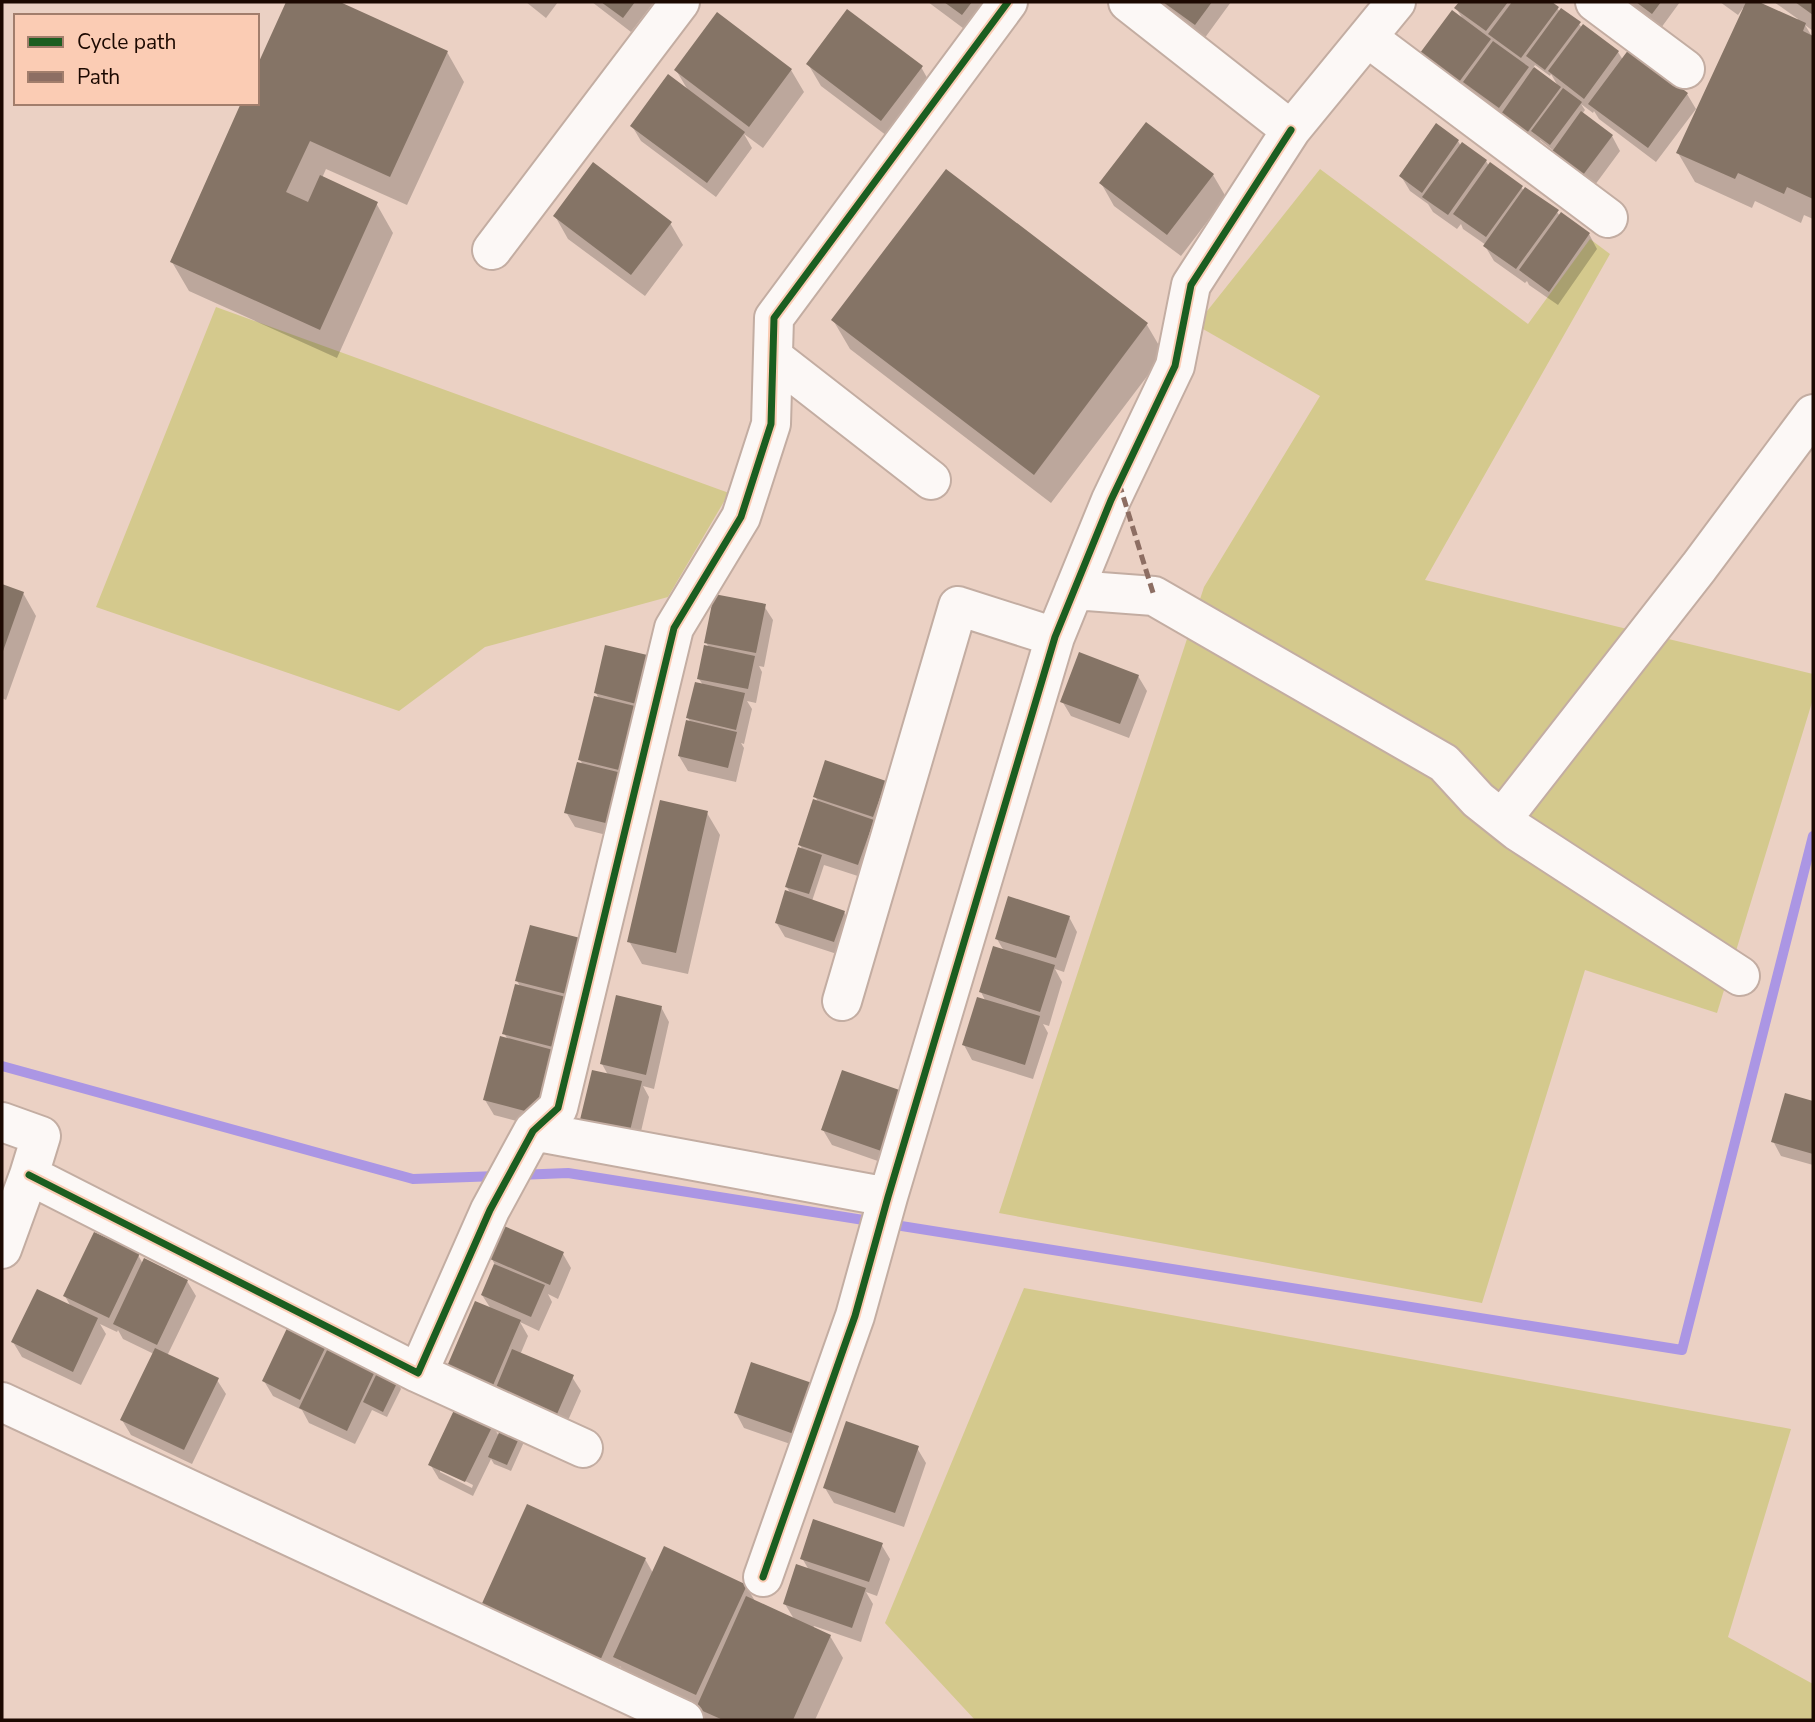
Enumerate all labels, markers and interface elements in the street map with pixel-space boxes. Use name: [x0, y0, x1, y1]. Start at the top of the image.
legend: [14, 14, 259, 105]
text: Cycle path: [77, 28, 176, 56]
text: Path: [77, 63, 120, 91]

